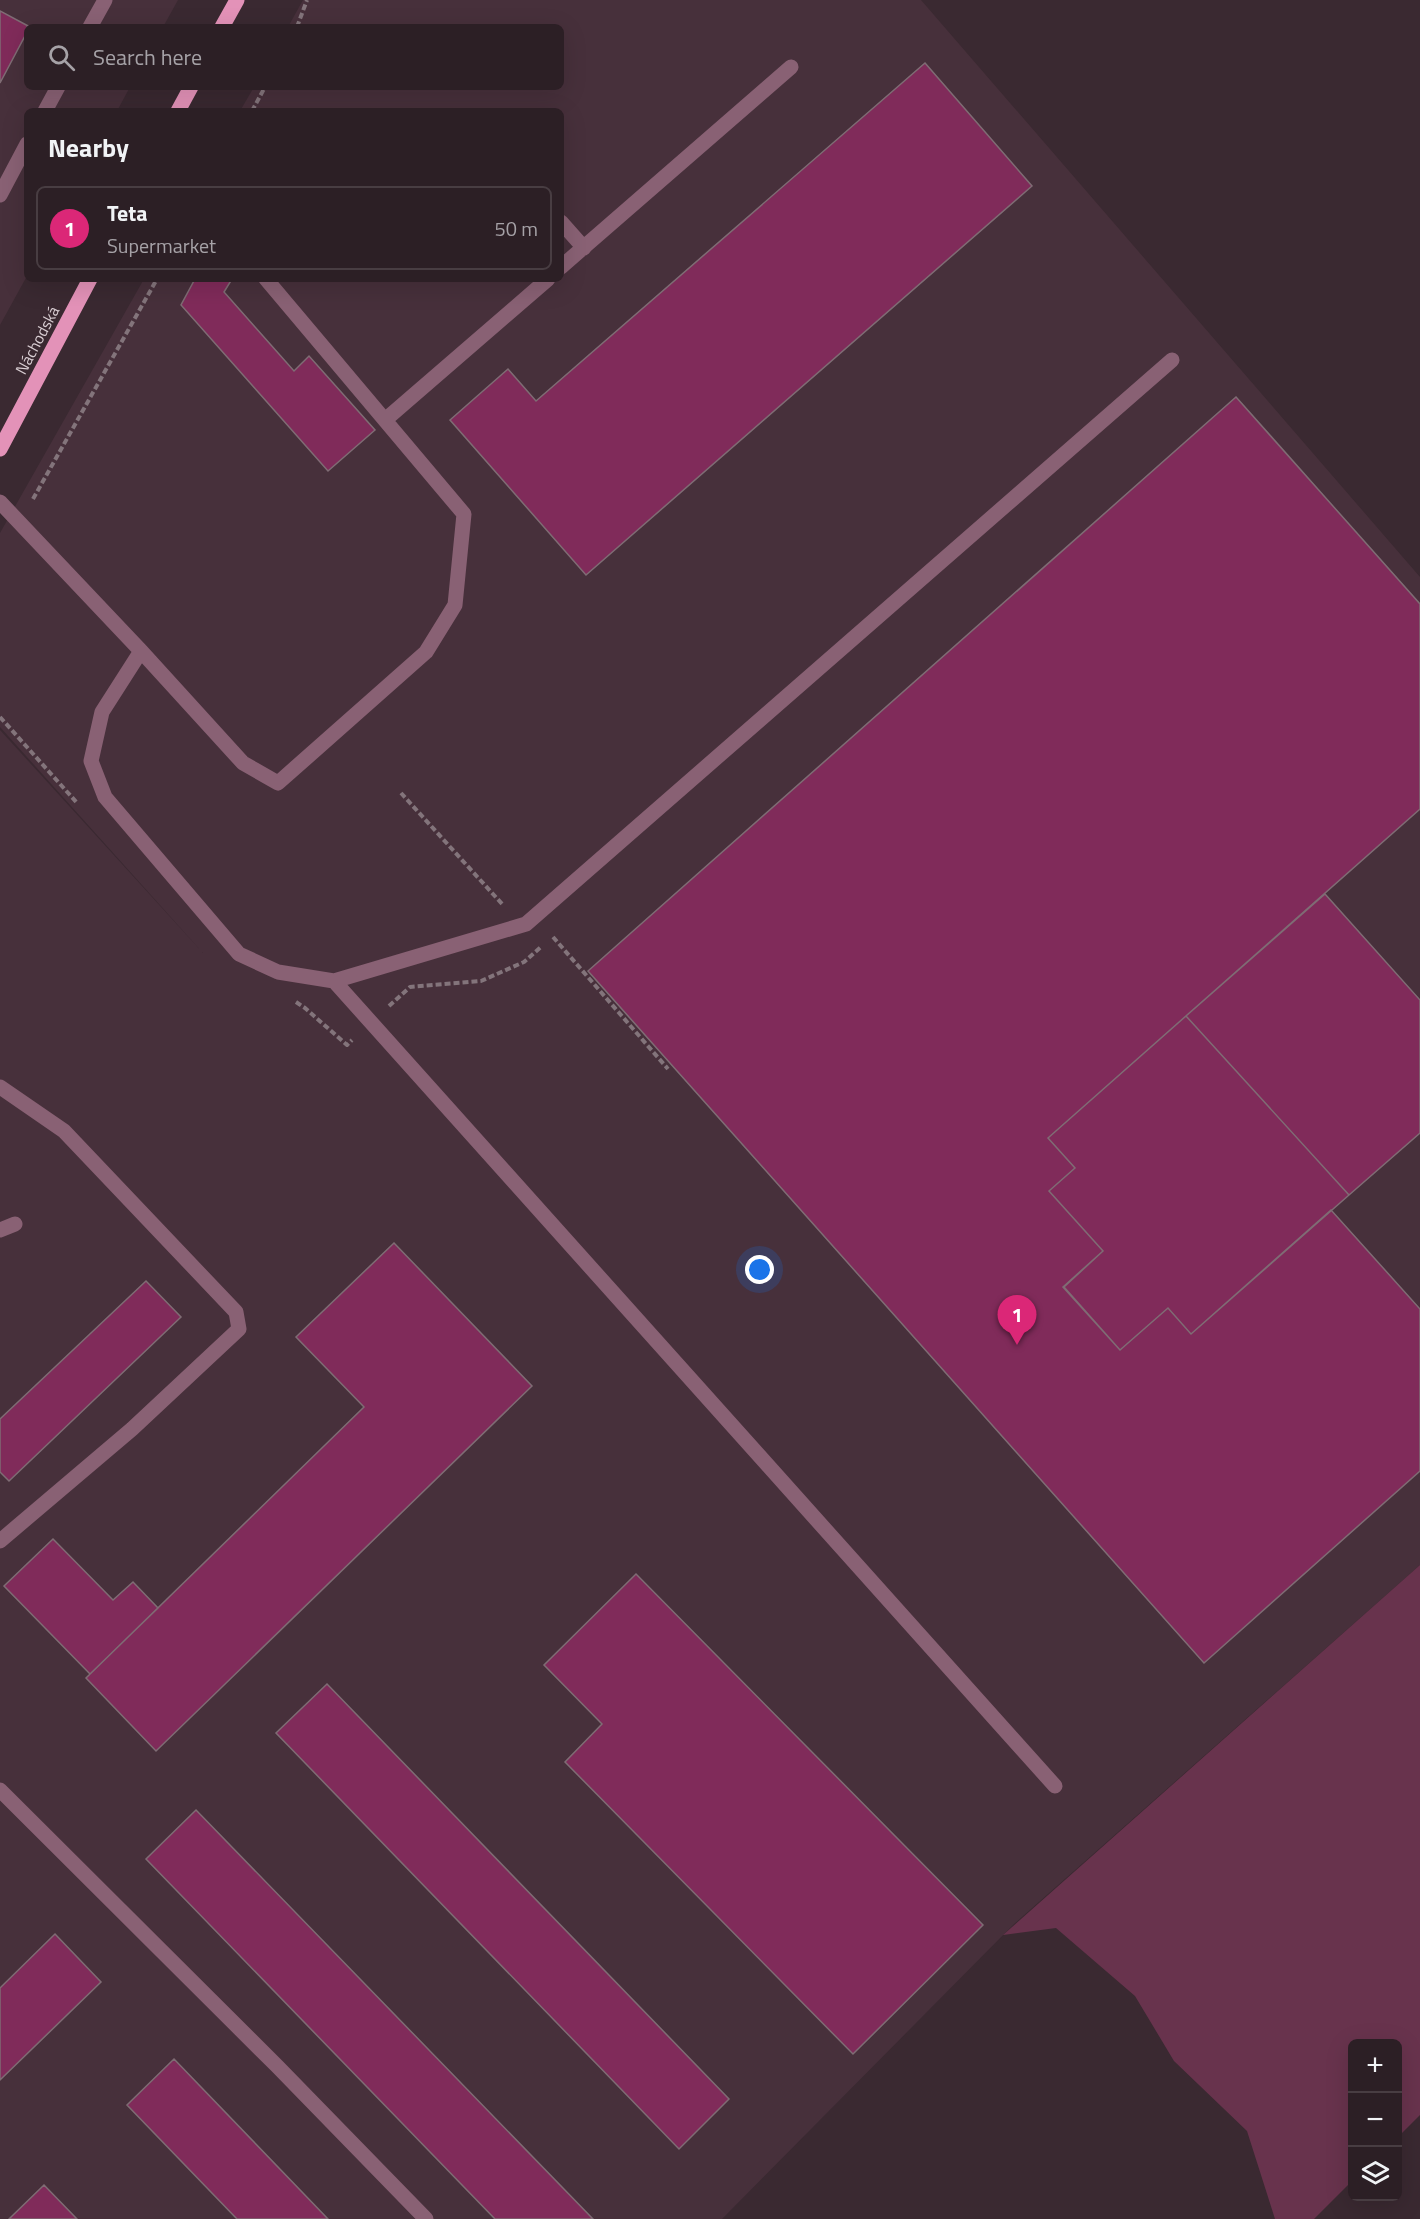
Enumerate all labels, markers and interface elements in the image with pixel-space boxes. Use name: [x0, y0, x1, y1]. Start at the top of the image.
search box: [24, 24, 564, 90]
text: Search here: [93, 40, 202, 74]
icon: search: [45, 41, 78, 74]
text: Nearby: [48, 128, 129, 167]
text: Teta: [107, 196, 148, 230]
text: 1: [64, 213, 75, 244]
text: 50 m: [494, 213, 538, 244]
text: Supermarket: [107, 230, 216, 261]
street label: Náchodská: [9, 302, 65, 378]
your location: [745, 1255, 774, 1284]
pin: 1: [998, 1296, 1036, 1345]
map controls: [1348, 2039, 1402, 2201]
button: +: [1348, 2039, 1402, 2093]
button: −: [1348, 2093, 1402, 2147]
button: layers: [1348, 2147, 1402, 2201]

